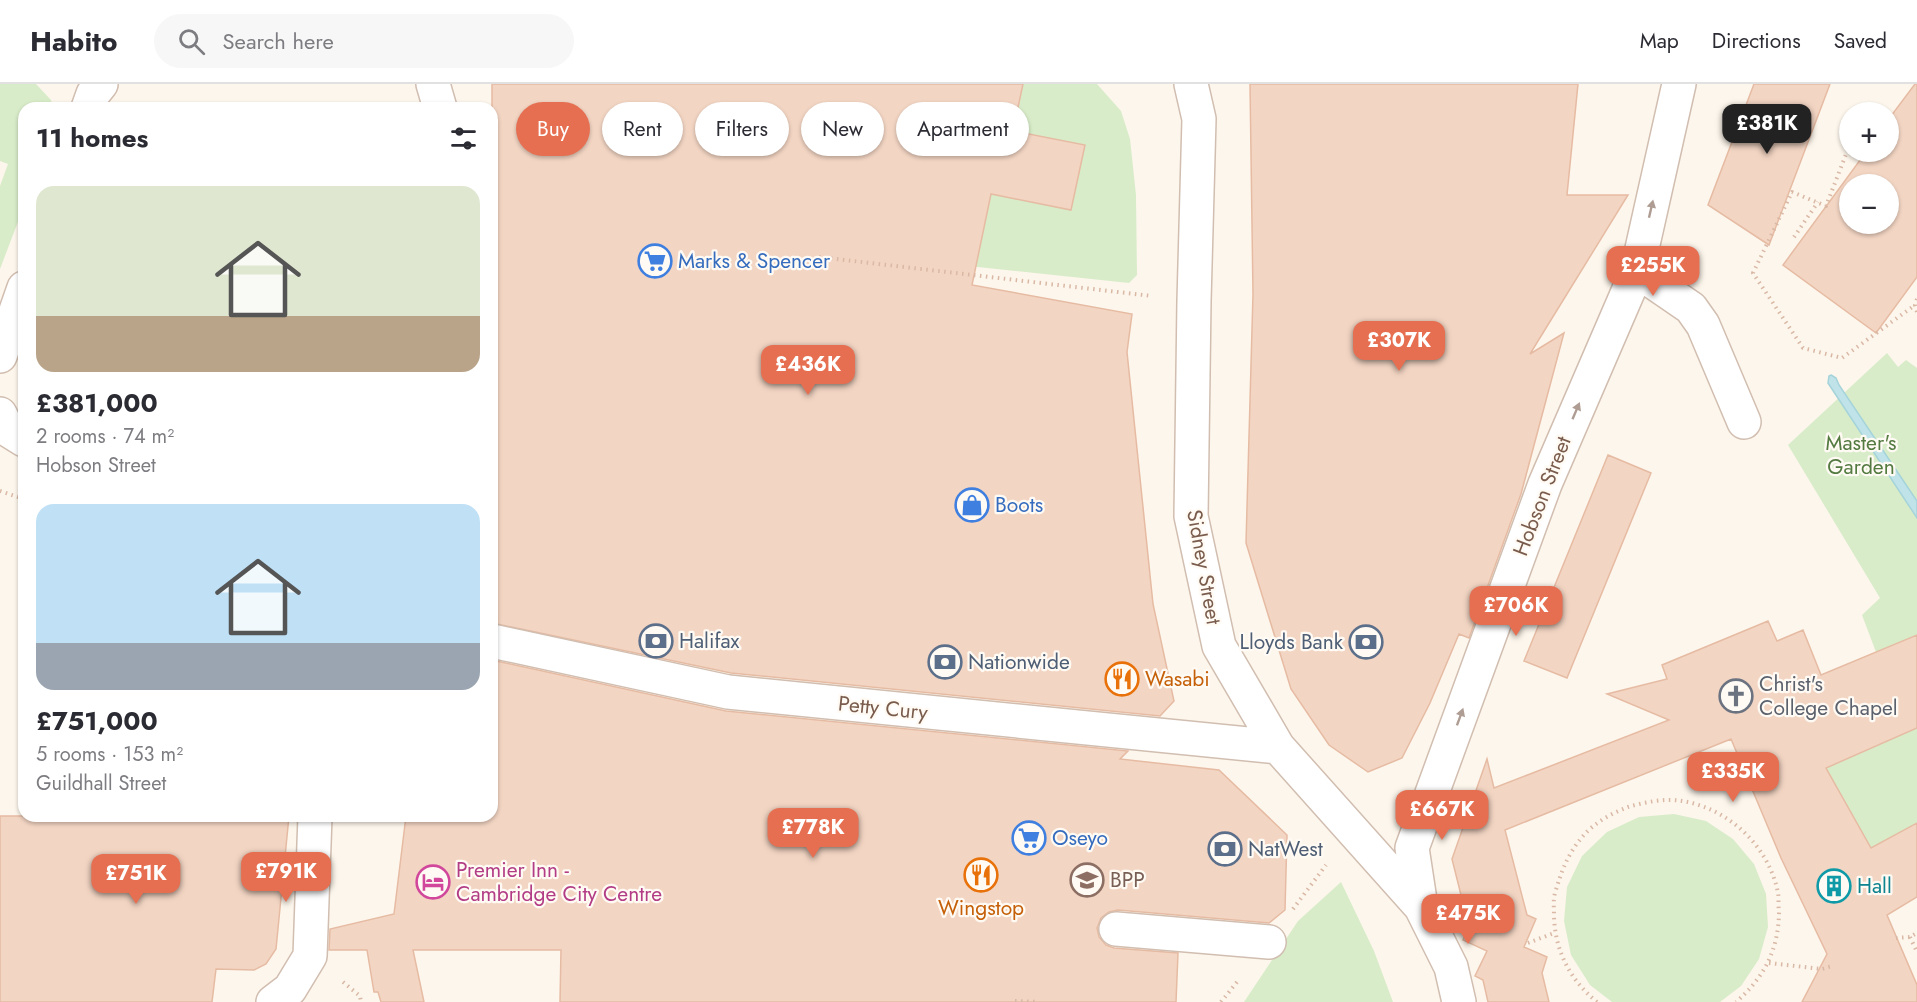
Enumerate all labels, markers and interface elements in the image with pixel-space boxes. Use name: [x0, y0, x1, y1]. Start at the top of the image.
search box: [154, 14, 574, 68]
text: Habito: [30, 21, 118, 62]
icon: search: [175, 25, 208, 58]
text: Search here: [223, 25, 334, 57]
text: Map: [1640, 26, 1679, 56]
text: Directions: [1712, 26, 1801, 56]
text: Saved: [1834, 26, 1887, 56]
chip: Buy: [516, 102, 590, 156]
chip: Rent: [602, 102, 683, 156]
chip: Filters: [695, 102, 789, 156]
chip: New: [801, 102, 884, 156]
chip: Apartment: [896, 102, 1029, 156]
map controls: [1839, 102, 1899, 234]
button: +: [1839, 102, 1899, 162]
pin: £381K: [1725, 104, 1809, 155]
text: £381K: [1736, 109, 1798, 138]
text: 11 homes: [36, 119, 148, 157]
icon: filters: [447, 122, 480, 155]
button: −: [1839, 174, 1899, 234]
one-way arrow: [1647, 199, 1656, 218]
icon: home: [204, 225, 312, 333]
supermarket icon: Marks & Spencer: [637, 243, 673, 279]
place label: Marks & Spencer: [678, 246, 831, 276]
pin: £255K: [1611, 246, 1695, 297]
text: £255K: [1620, 251, 1686, 280]
pin: £307K: [1357, 321, 1441, 372]
text: £307K: [1367, 326, 1431, 355]
pin: £436K: [766, 345, 850, 396]
text: £436K: [775, 350, 841, 379]
text: £381,000: [36, 384, 158, 422]
one-way arrow: [1572, 402, 1582, 420]
text: 2 rooms · 74 m²: [36, 422, 174, 451]
park label: Master's Garden: [1826, 428, 1896, 482]
street label: Hobson Street: [1505, 432, 1579, 560]
text: Hobson Street: [36, 451, 156, 480]
shop icon: Boots: [954, 487, 990, 523]
place label: Boots: [995, 490, 1043, 520]
street label: Sidney Street: [1179, 507, 1229, 627]
icon: home: [204, 543, 312, 651]
pin: £706K: [1474, 586, 1558, 637]
text: £706K: [1484, 591, 1548, 620]
bank icon: Halifax: [638, 623, 674, 659]
bank icon: Lloyds Bank: [1348, 624, 1384, 660]
place label: Halifax: [679, 626, 740, 656]
place label: Lloyds Bank: [1240, 627, 1344, 657]
bank icon: Nationwide: [927, 644, 963, 680]
place label: Nationwide: [968, 647, 1070, 677]
restaurant icon: Wasabi: [1104, 661, 1140, 697]
place label: Wasabi: [1145, 664, 1210, 694]
place label: Christ's College Chapel: [1759, 669, 1898, 723]
church icon: Christ's College Chapel: [1718, 678, 1754, 714]
street label: Petty Cury: [837, 688, 930, 728]
text: £751,000: [36, 702, 158, 740]
one-way arrow: [1456, 708, 1466, 726]
text: 5 rooms · 153 m²: [36, 740, 183, 769]
pin: £335K: [1691, 752, 1775, 803]
text: £335K: [1701, 757, 1765, 786]
text: Guildhall Street: [36, 769, 166, 798]
pin: £667K: [1400, 790, 1484, 841]
text: £667K: [1409, 795, 1475, 824]
pin: £778K: [771, 808, 855, 859]
text: £778K: [782, 813, 844, 842]
supermarket icon: Oseyo: [1011, 820, 1047, 856]
place label: Oseyo: [1052, 823, 1108, 853]
bank icon: NatWest: [1207, 831, 1243, 867]
place label: NatWest: [1248, 834, 1323, 864]
pin: £791K: [244, 852, 328, 903]
pin: £751K: [94, 854, 178, 905]
place label: Premier Inn - Cambridge City Centre: [456, 855, 662, 909]
text: £791K: [255, 857, 317, 886]
restaurant icon: Wingstop: [963, 857, 999, 893]
text: £751K: [105, 859, 167, 888]
school or university icon: BPP: [1069, 862, 1105, 898]
hotel icon: Premier Inn - Cambridge City Centre: [415, 864, 451, 900]
place label: BPP: [1110, 865, 1145, 895]
building icon: Hall: [1816, 868, 1852, 904]
place label: Hall: [1857, 871, 1892, 901]
place label: Wingstop: [938, 893, 1024, 923]
pin: £475K: [1426, 894, 1510, 945]
text: £475K: [1435, 899, 1501, 928]

